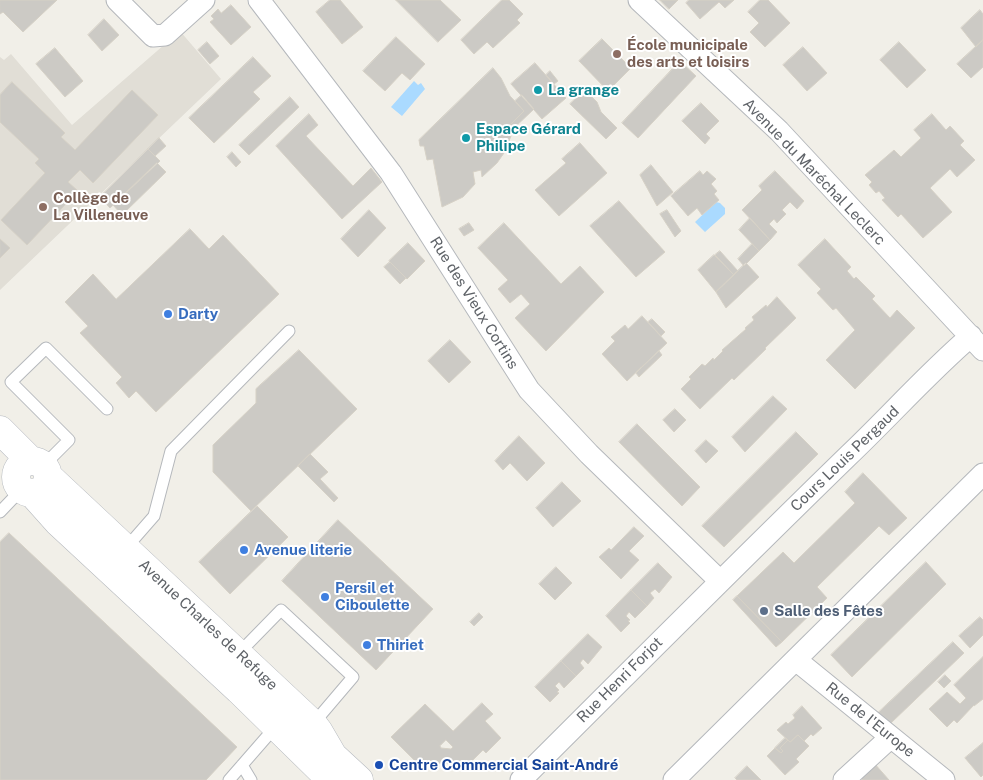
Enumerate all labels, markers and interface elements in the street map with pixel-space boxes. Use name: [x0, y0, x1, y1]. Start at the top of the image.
place label: École municipale des arts et loisirs: [627, 36, 749, 71]
marker: École municipale des arts et loisirs: [611, 48, 623, 60]
place label: La grange: [548, 81, 619, 99]
marker: La grange: [532, 84, 544, 96]
street label: Avenue du Maréchal Leclerc: [739, 95, 889, 249]
place label: Espace Gérard Philipe: [476, 120, 581, 155]
marker: Espace Gérard Philipe: [460, 132, 472, 144]
place label: Collège de La Villeneuve: [53, 189, 149, 224]
marker: Collège de La Villeneuve: [37, 201, 49, 213]
street label: Rue des Vieux Cortins: [426, 233, 522, 373]
place label: Darty: [178, 305, 218, 323]
marker: Darty: [162, 308, 174, 320]
street label: Cours Louis Pergaud: [787, 403, 903, 515]
place label: Avenue literie: [254, 541, 352, 559]
marker: Avenue literie: [238, 544, 250, 556]
street label: Avenue Charles de Refuge: [135, 556, 281, 694]
place label: Persil et Ciboulette: [335, 579, 410, 614]
marker: Persil et Ciboulette: [319, 591, 331, 603]
place label: Salle des Fêtes: [774, 602, 883, 620]
marker: Salle des Fêtes: [758, 605, 770, 617]
street label: Rue Henri Forjot: [573, 633, 667, 727]
place label: Thiriet: [377, 636, 424, 654]
marker: Thiriet: [361, 639, 373, 651]
street label: Rue de l'Europe: [822, 679, 918, 761]
place label: Centre Commercial Saint-André: [389, 756, 618, 774]
marker: Centre Commercial Saint-André: [373, 759, 385, 771]

